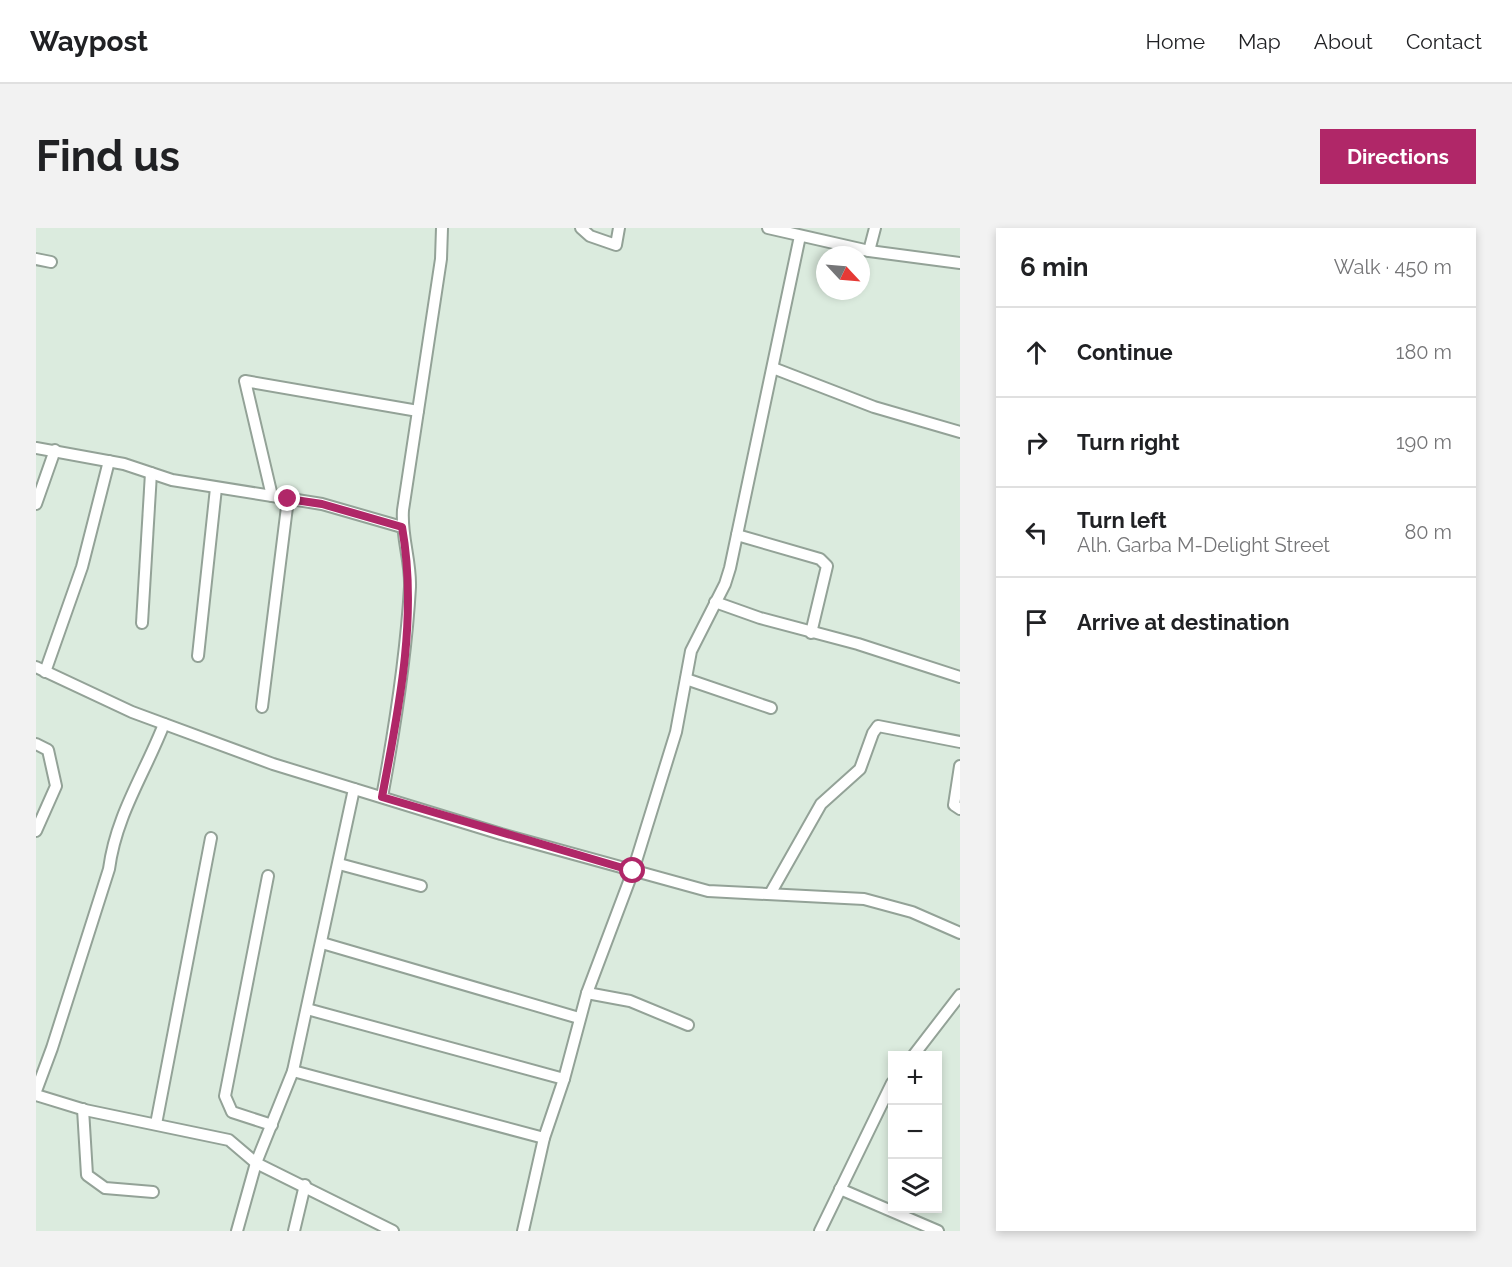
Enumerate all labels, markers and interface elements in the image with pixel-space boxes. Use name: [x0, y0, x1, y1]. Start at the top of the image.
text: Waypost: [30, 25, 148, 58]
text: Home: [1146, 29, 1205, 54]
text: Map: [1238, 29, 1281, 54]
text: About: [1314, 29, 1373, 54]
text: Contact: [1406, 29, 1482, 54]
button: Directions: [1320, 129, 1476, 184]
text: Find us: [36, 132, 180, 181]
north arrow: [816, 246, 870, 300]
text: 6 min: [1020, 252, 1089, 282]
text: Walk · 450 m: [1334, 255, 1452, 279]
icon: ahead: [1020, 336, 1053, 369]
text: Continue: [1077, 339, 1173, 365]
text: 180 m: [1396, 340, 1452, 364]
icon: right: [1020, 426, 1053, 459]
text: Turn right: [1077, 429, 1180, 455]
text: 190 m: [1396, 430, 1452, 454]
route end: [274, 485, 300, 511]
text: Turn left: [1077, 507, 1167, 533]
icon: left: [1020, 516, 1053, 549]
text: 80 m: [1404, 520, 1452, 544]
text: Alh. Garba M-Delight Street: [1077, 533, 1330, 557]
icon: arrive: [1020, 606, 1053, 639]
text: Arrive at destination: [1077, 609, 1290, 635]
route start: [619, 857, 645, 883]
map controls: [888, 1051, 942, 1213]
button: +: [888, 1051, 942, 1105]
button: −: [888, 1105, 942, 1159]
button: layers: [888, 1159, 942, 1213]

